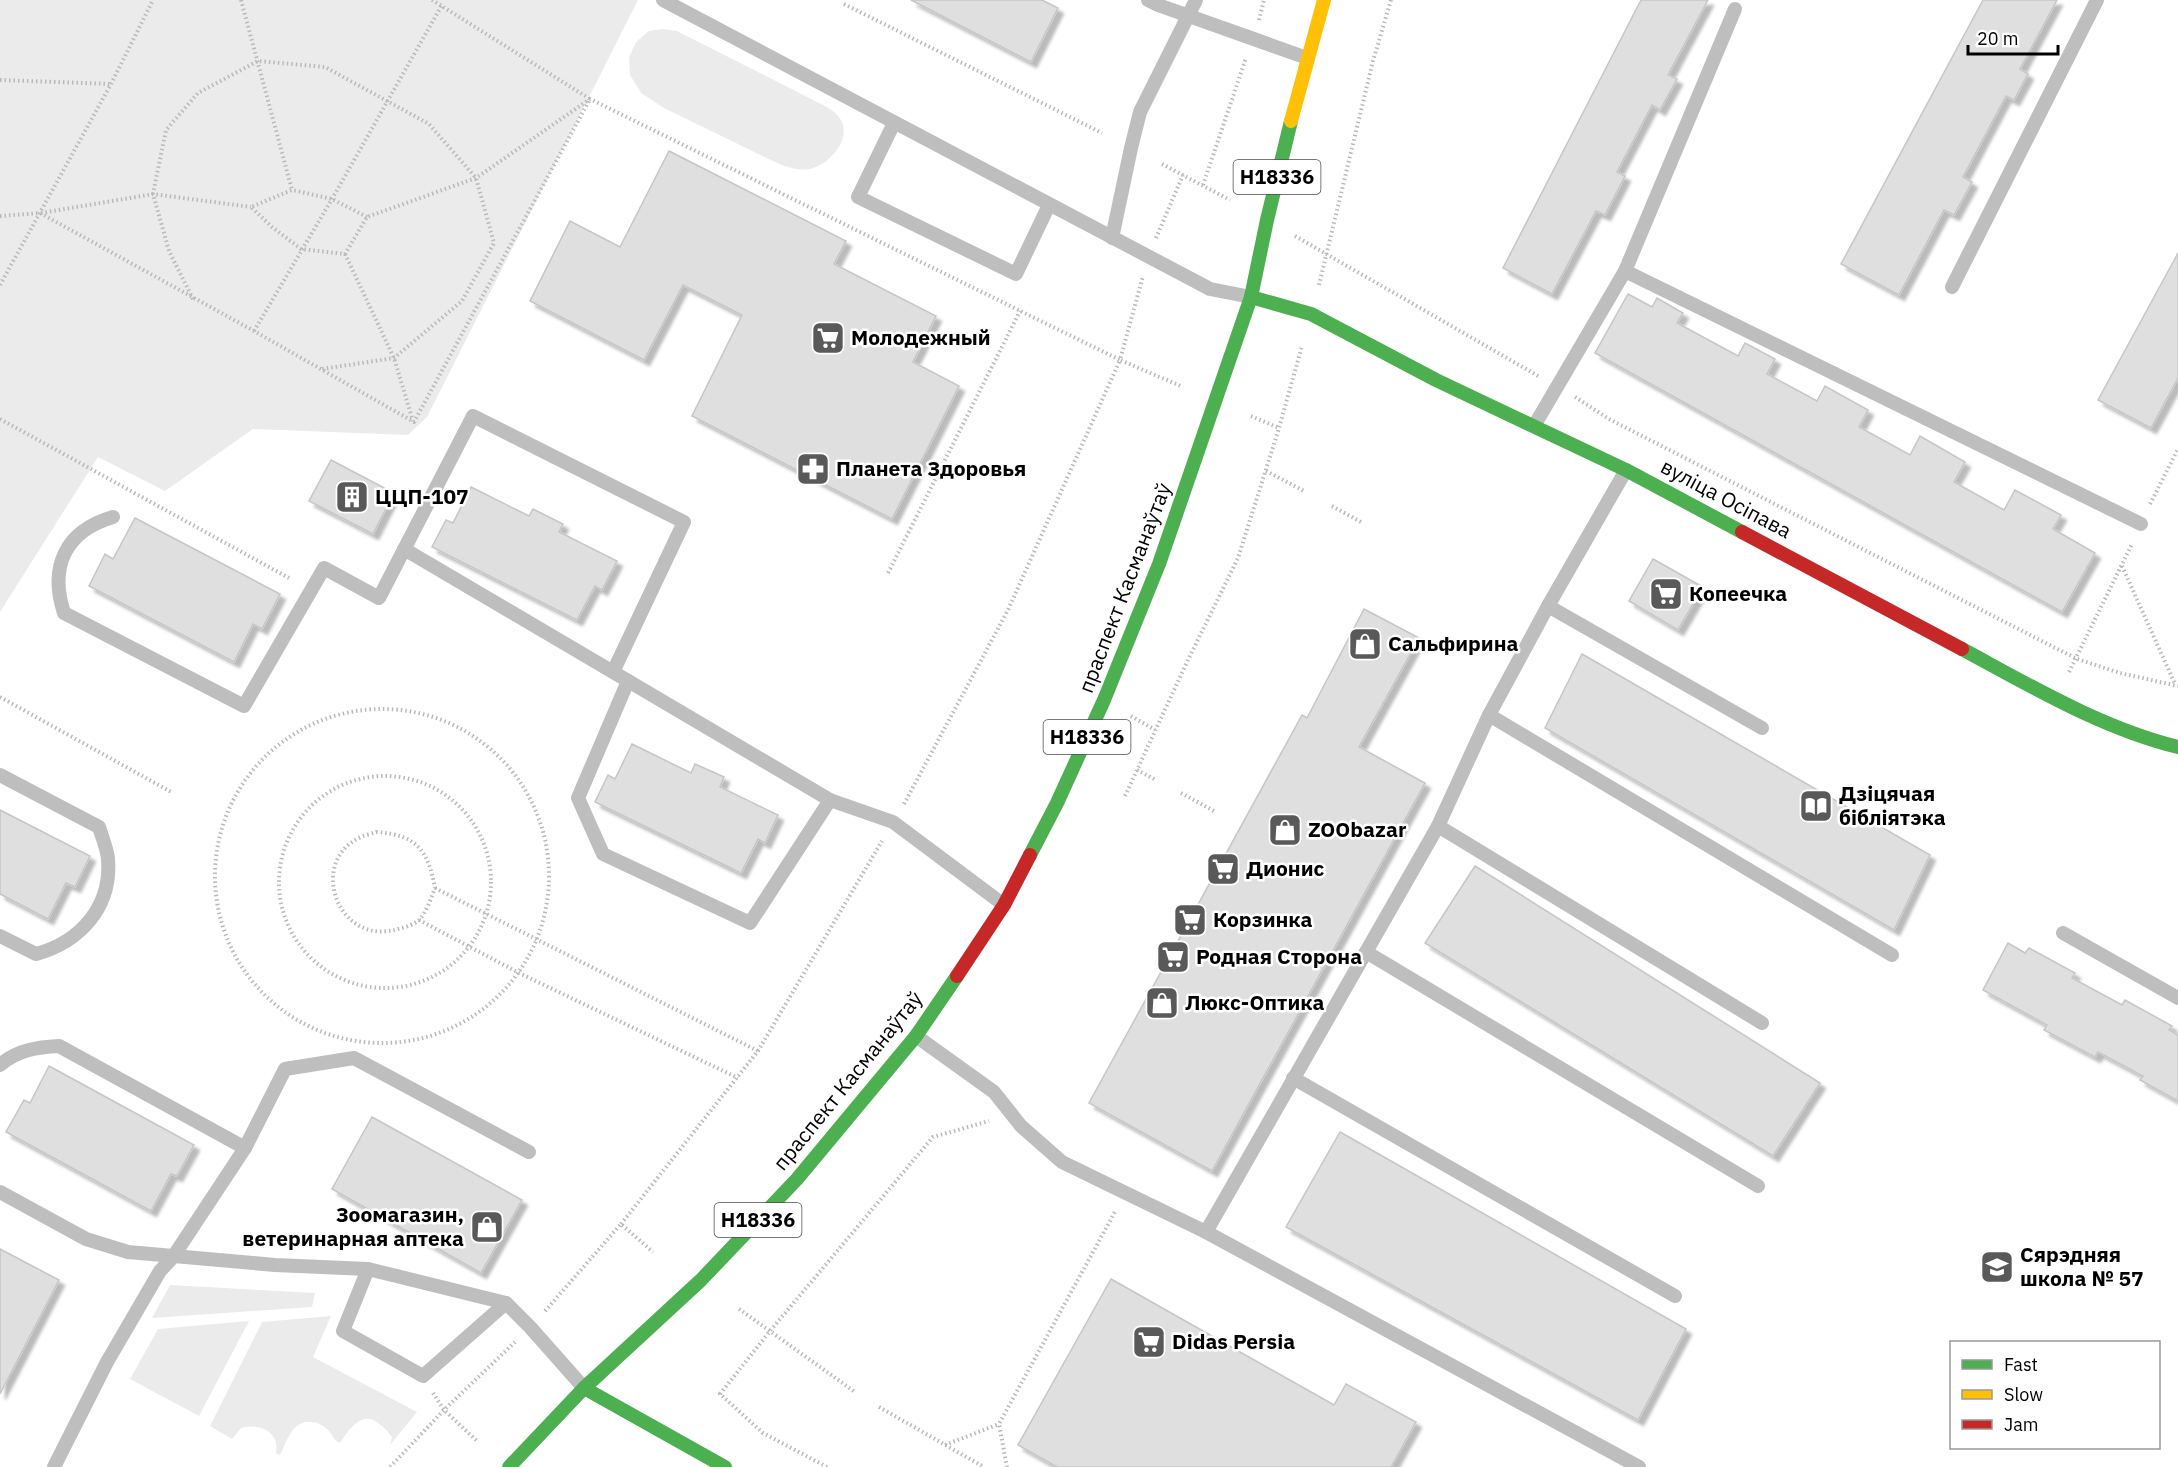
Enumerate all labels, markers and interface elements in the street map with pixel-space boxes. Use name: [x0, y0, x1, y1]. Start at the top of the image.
scale bar: [1968, 18, 2058, 56]
text: 20 m: [1977, 27, 2019, 50]
road number: Н18336: [1234, 160, 1320, 194]
supermarket icon: Молодежный: [810, 320, 846, 356]
place label: Молодежный: [851, 323, 991, 351]
pharmacy icon: Планета Здоровья: [795, 451, 831, 487]
street label: вуліца Осіпава: [1656, 452, 1797, 544]
place label: Планета Здоровья: [836, 454, 1026, 482]
street label: праспект Касманаўтаў: [1071, 478, 1177, 697]
building icon: ЦЦП-107: [334, 479, 370, 515]
place label: ЦЦП-107: [375, 482, 469, 510]
supermarket icon: Копеечка: [1648, 576, 1684, 612]
place label: Копеечка: [1689, 579, 1787, 607]
shop icon: Сальфирина: [1347, 626, 1383, 662]
place label: Сальфирина: [1388, 629, 1519, 657]
road number: Н18336: [1044, 720, 1130, 754]
place label: Дзіцячая бібліятэка: [1839, 779, 1946, 831]
library icon: Дзіцячая бібліятэка: [1798, 788, 1834, 824]
shop icon: ZOObazar: [1267, 812, 1303, 848]
place label: ZOObazar: [1308, 815, 1407, 843]
supermarket icon: Дионис: [1205, 851, 1241, 887]
place label: Дионис: [1246, 854, 1325, 882]
supermarket icon: Корзинка: [1172, 902, 1208, 938]
place label: Корзинка: [1213, 905, 1313, 933]
supermarket icon: Родная Сторона: [1155, 939, 1191, 975]
place label: Родная Сторона: [1196, 942, 1362, 970]
street label: праспект Касманаўтаў: [766, 985, 928, 1176]
shop icon: Люкс-Оптика: [1144, 985, 1180, 1021]
place label: Люкс-Оптика: [1185, 988, 1324, 1016]
place label: Зоомагазин, ветеринарная аптека: [242, 1200, 464, 1252]
road number: Н18336: [714, 1203, 801, 1237]
shop icon: Зоомагазин, ветеринарная аптека: [469, 1209, 505, 1245]
place label: Сярэдняя школа № 57: [2020, 1240, 2144, 1292]
school or university icon: Сярэдняя школа № 57: [1979, 1249, 2015, 1285]
supermarket icon: Didas Persia: [1131, 1324, 1167, 1360]
place label: Didas Persia: [1172, 1327, 1295, 1355]
legend: [1950, 1341, 2160, 1449]
text: Fast: [2004, 1353, 2038, 1376]
text: Slow: [2004, 1383, 2043, 1406]
text: Jam: [2004, 1413, 2039, 1436]

